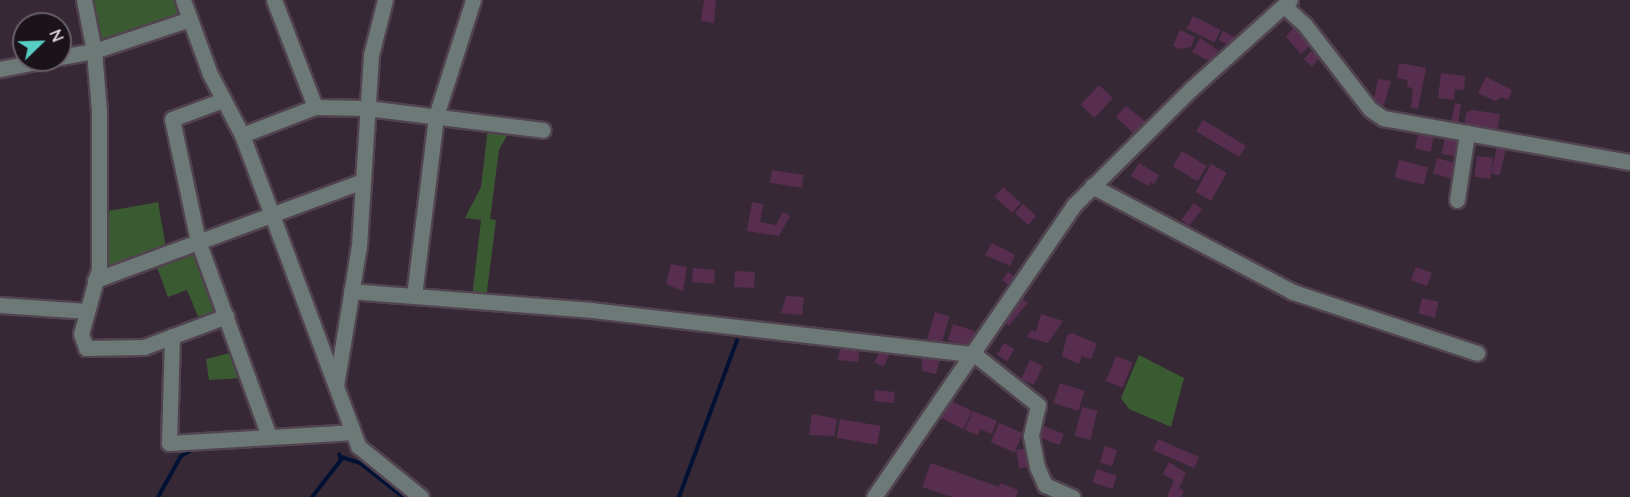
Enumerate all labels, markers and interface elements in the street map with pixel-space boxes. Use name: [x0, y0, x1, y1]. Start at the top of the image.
north arrow: [12, 12, 72, 72]
text: N: [45, 26, 68, 45]

